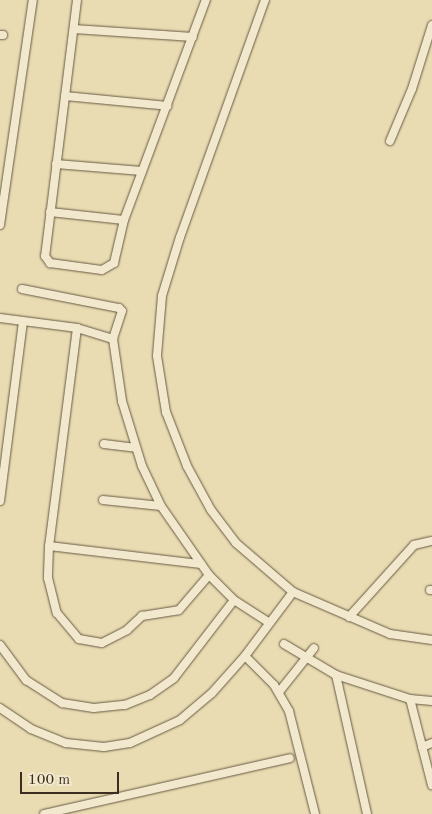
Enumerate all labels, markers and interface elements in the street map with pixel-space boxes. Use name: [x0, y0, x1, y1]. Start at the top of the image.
scale bar: [22, 762, 121, 794]
text: 100 m: [28, 773, 70, 788]

